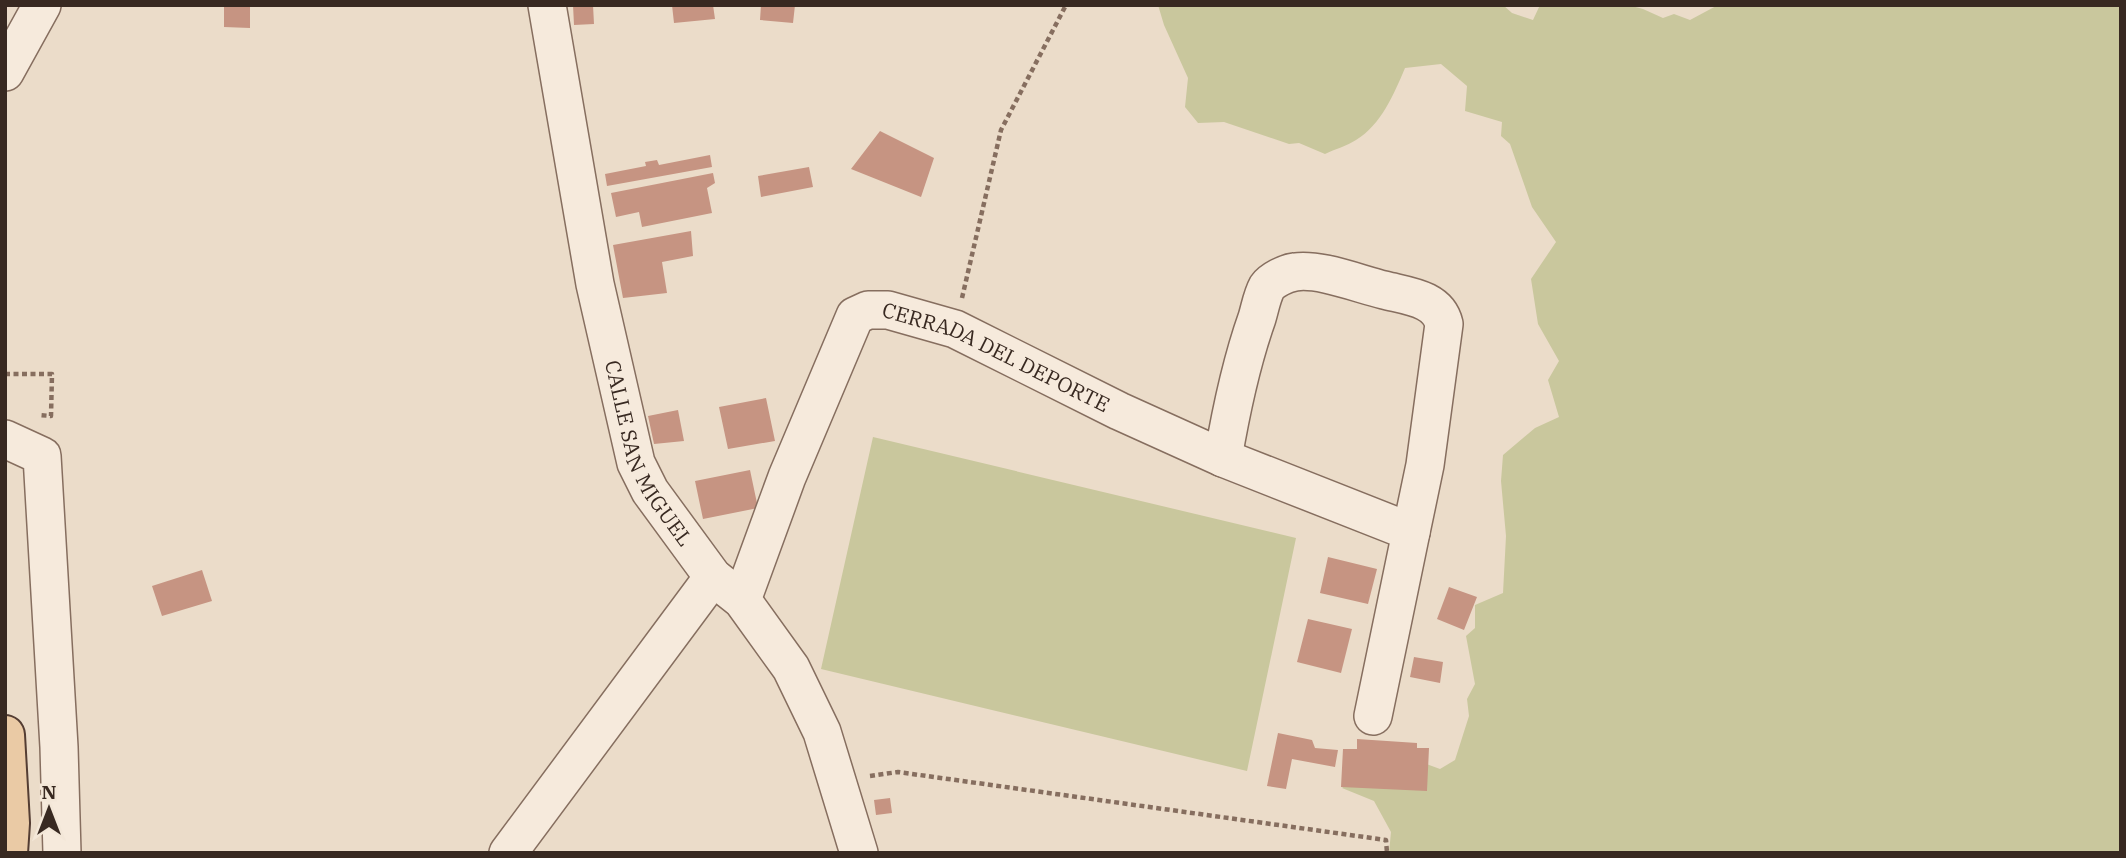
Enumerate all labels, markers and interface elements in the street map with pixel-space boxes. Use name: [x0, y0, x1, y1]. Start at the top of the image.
street label: CERRADA DEL DEPORTE: [879, 295, 1115, 418]
street label: CALLE SAN MIGUEL: [599, 357, 699, 551]
north arrow: [14, 774, 84, 844]
text: N: [41, 780, 57, 804]

